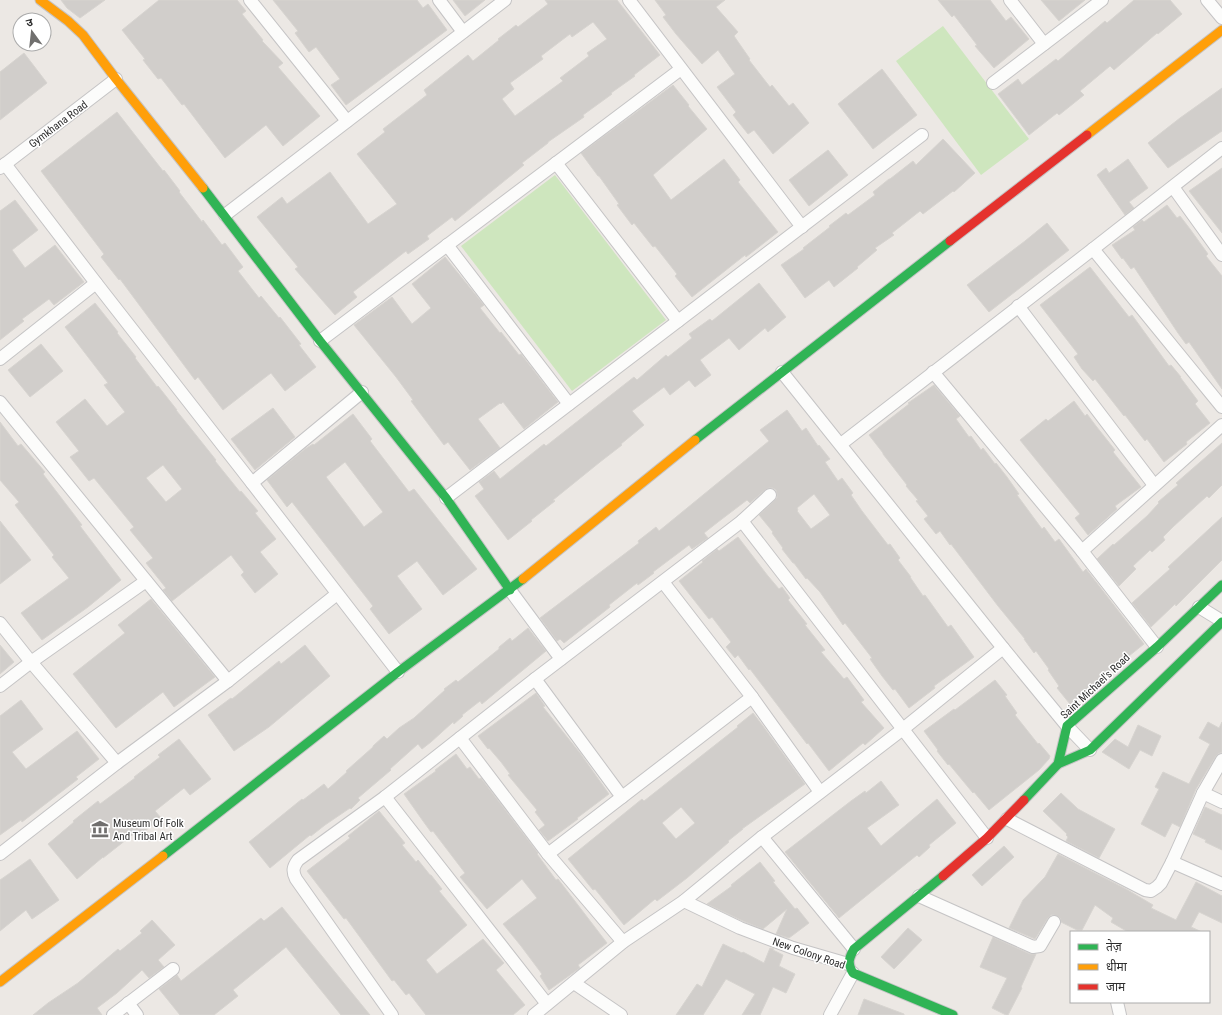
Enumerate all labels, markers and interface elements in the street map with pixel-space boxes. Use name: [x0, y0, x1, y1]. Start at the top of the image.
north arrow: [12, 12, 52, 52]
text: उ: [25, 16, 35, 30]
street label: Gymkhana Road: [26, 98, 90, 151]
street label: Saint Michael's Road: [1058, 651, 1133, 722]
place label: Museum Of Folk And Tribal Art: [113, 817, 184, 843]
museum icon: Museum Of Folk And Tribal Art: [90, 819, 110, 839]
legend: [1070, 931, 1210, 1003]
street label: New Colony Road: [771, 935, 847, 972]
text: तेज़: [1106, 939, 1123, 954]
text: धीमा: [1106, 959, 1128, 974]
text: जाम: [1106, 980, 1126, 994]

